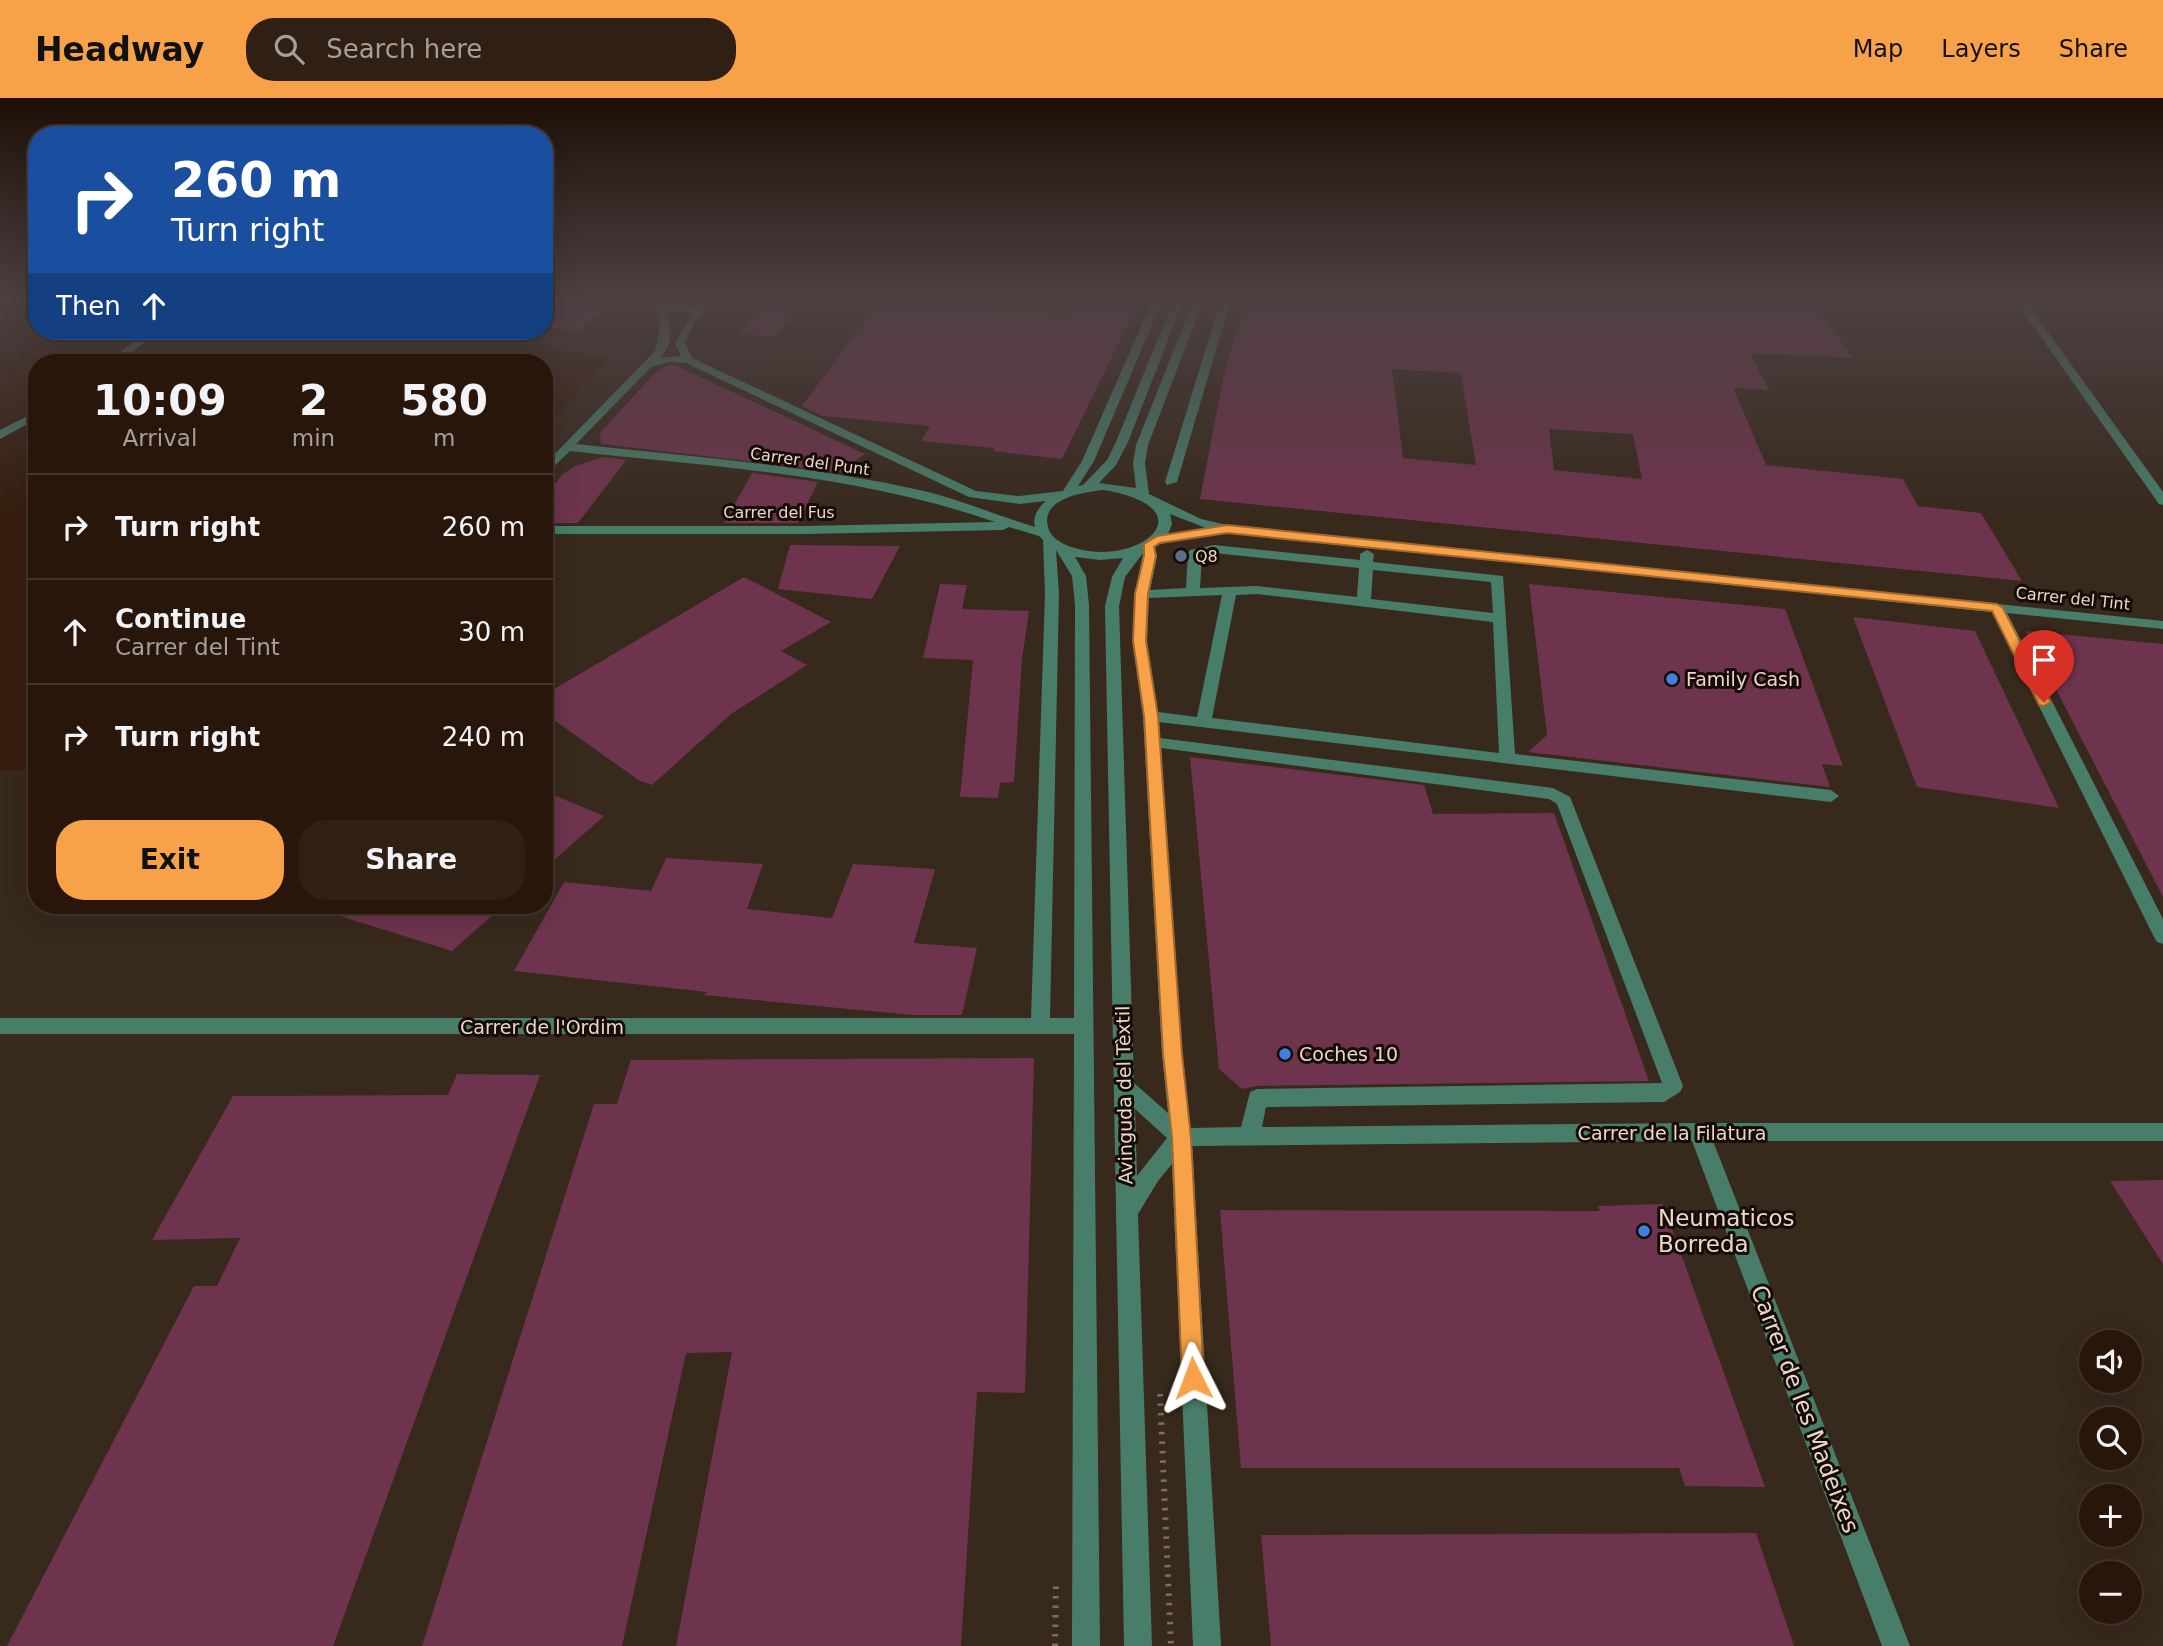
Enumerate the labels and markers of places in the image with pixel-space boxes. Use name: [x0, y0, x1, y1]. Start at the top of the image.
place label: Q8: [1195, 547, 1218, 566]
marker: Q8: [1173, 548, 1189, 564]
pin: [2014, 630, 2074, 702]
place label: Family Cash: [1686, 668, 1800, 690]
marker: Family Cash: [1664, 671, 1680, 687]
place label: Coches 10: [1299, 1043, 1398, 1065]
marker: Coches 10: [1277, 1046, 1293, 1062]
place label: Neumaticos Borreda: [1658, 1205, 1795, 1257]
marker: Neumaticos Borreda: [1636, 1223, 1652, 1239]

